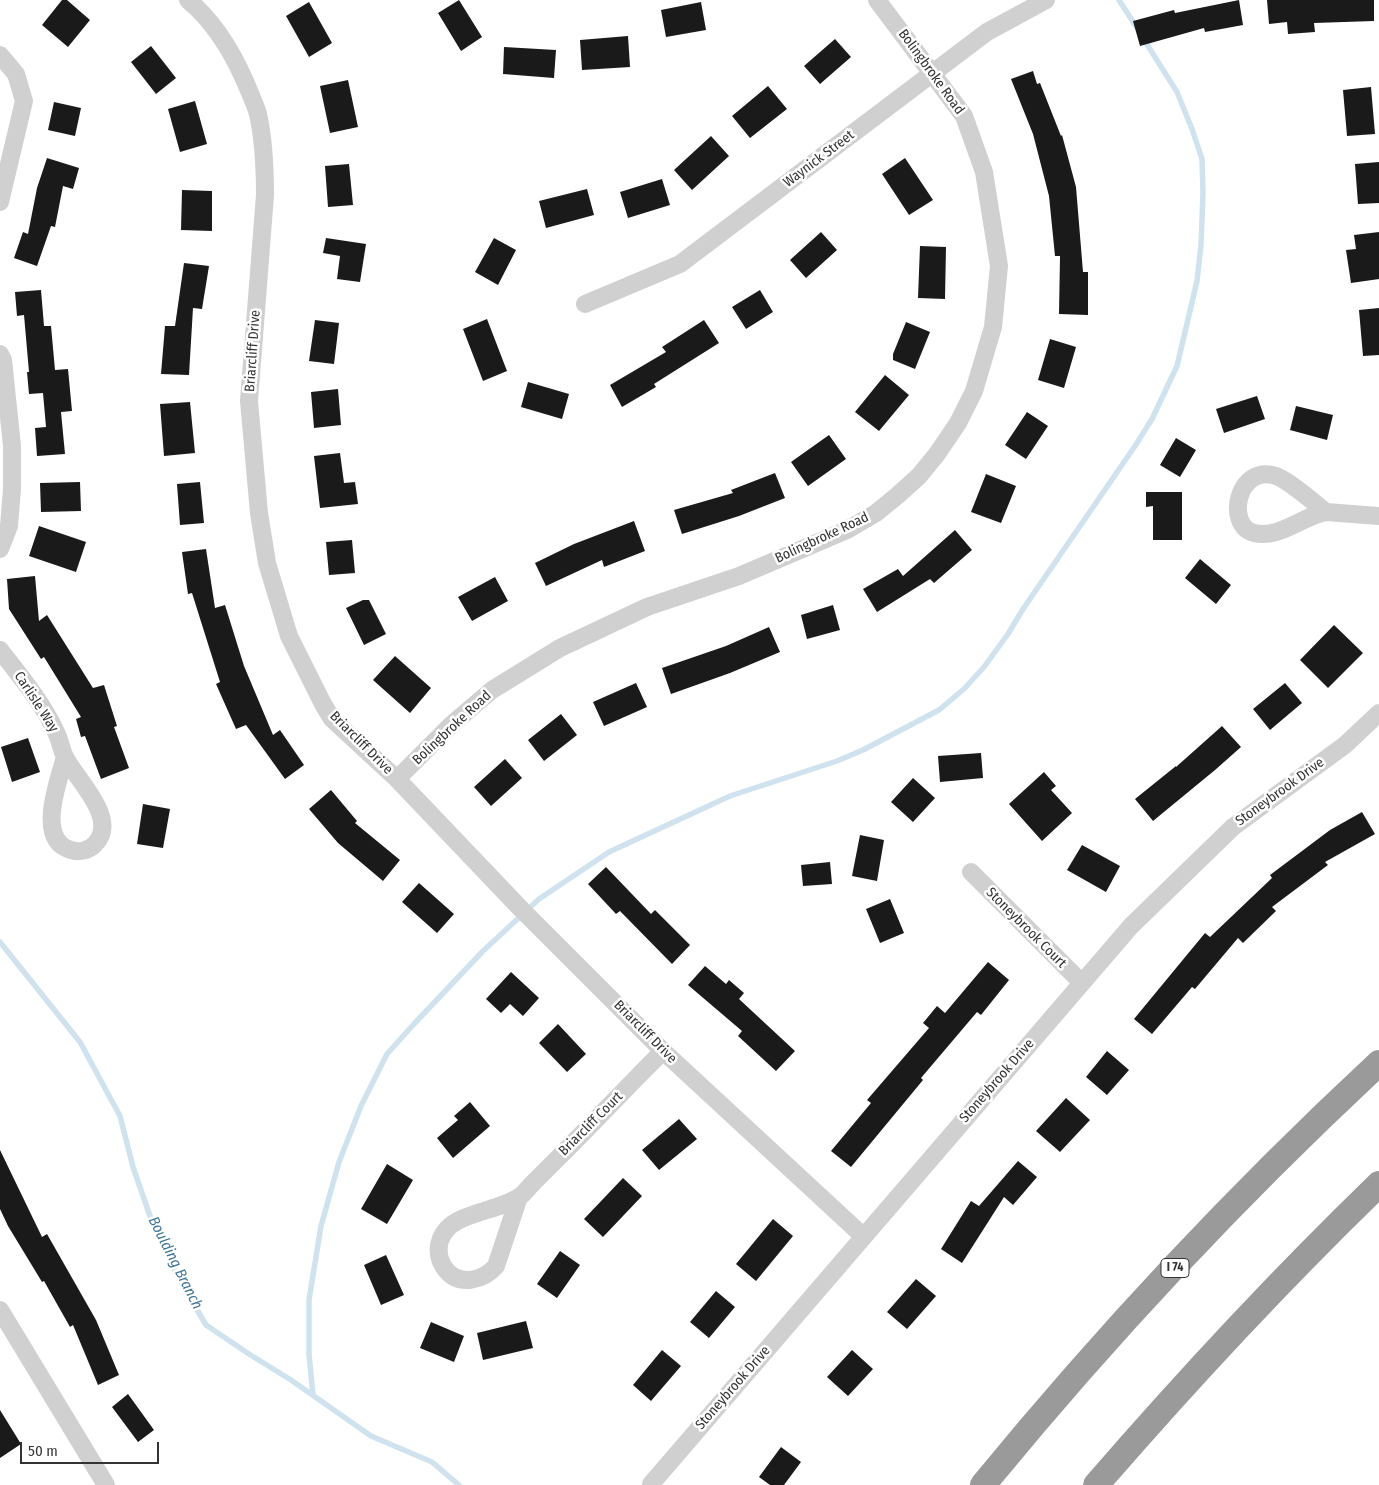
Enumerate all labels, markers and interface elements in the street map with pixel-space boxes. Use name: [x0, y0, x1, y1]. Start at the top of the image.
street label: Bolingbroke Road: [894, 26, 968, 118]
street label: Waynick Street: [780, 127, 858, 191]
street label: Briarcliff Drive: [242, 309, 264, 393]
street label: Bolingbroke Road: [773, 509, 871, 567]
street label: Carlisle Way: [10, 669, 62, 735]
street label: Bolingbroke Road: [409, 687, 495, 769]
street label: Briarcliff Drive: [326, 708, 396, 778]
street label: Stoneybrook Drive: [1232, 754, 1328, 830]
street label: Stoneybrook Court: [982, 884, 1070, 972]
street label: Briarcliff Drive: [610, 997, 680, 1067]
street label: Stoneybrook Drive: [956, 1036, 1038, 1126]
street label: Briarcliff Court: [556, 1089, 626, 1159]
water label: Boulding Branch: [144, 1214, 206, 1312]
road number: I 74: [1161, 1258, 1189, 1278]
street label: Stoneybrook Drive: [692, 1343, 774, 1433]
scale bar: [22, 1432, 161, 1464]
text: 50 m: [28, 1442, 58, 1460]

